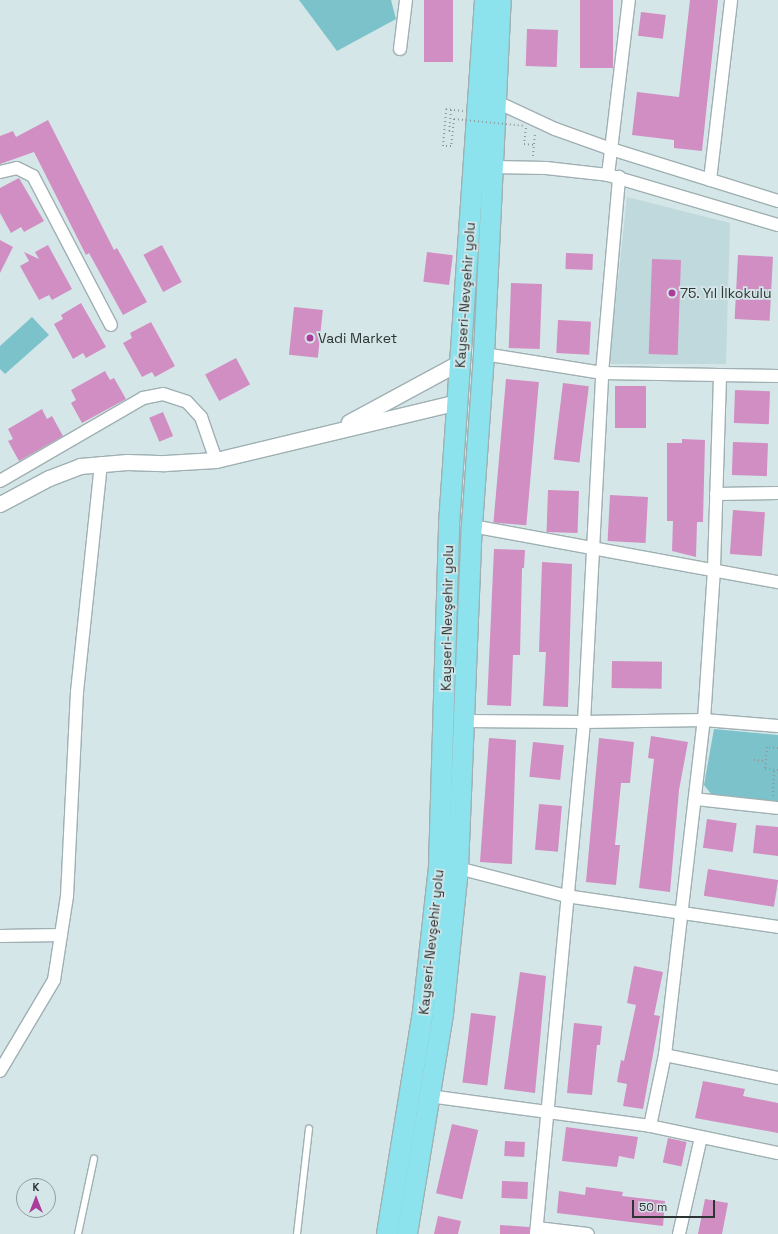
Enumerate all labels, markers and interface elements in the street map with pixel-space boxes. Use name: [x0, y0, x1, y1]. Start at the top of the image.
street label: Kayseri-Nevşehir yolu: [452, 222, 478, 368]
place label: 75. Yıl İlkokulu: [680, 285, 772, 301]
marker: 75. Yıl İlkokulu: [667, 288, 677, 298]
place label: Vadi Market: [318, 330, 397, 346]
marker: Vadi Market: [305, 333, 315, 343]
street label: Kayseri-Nevşehir yolu: [437, 545, 457, 691]
street label: Kayseri-Nevşehir yolu: [415, 868, 447, 1016]
north arrow: [16, 1178, 56, 1218]
text: K: [33, 1180, 39, 1194]
scale bar: [634, 1192, 717, 1218]
text: 50 m: [639, 1199, 667, 1215]

